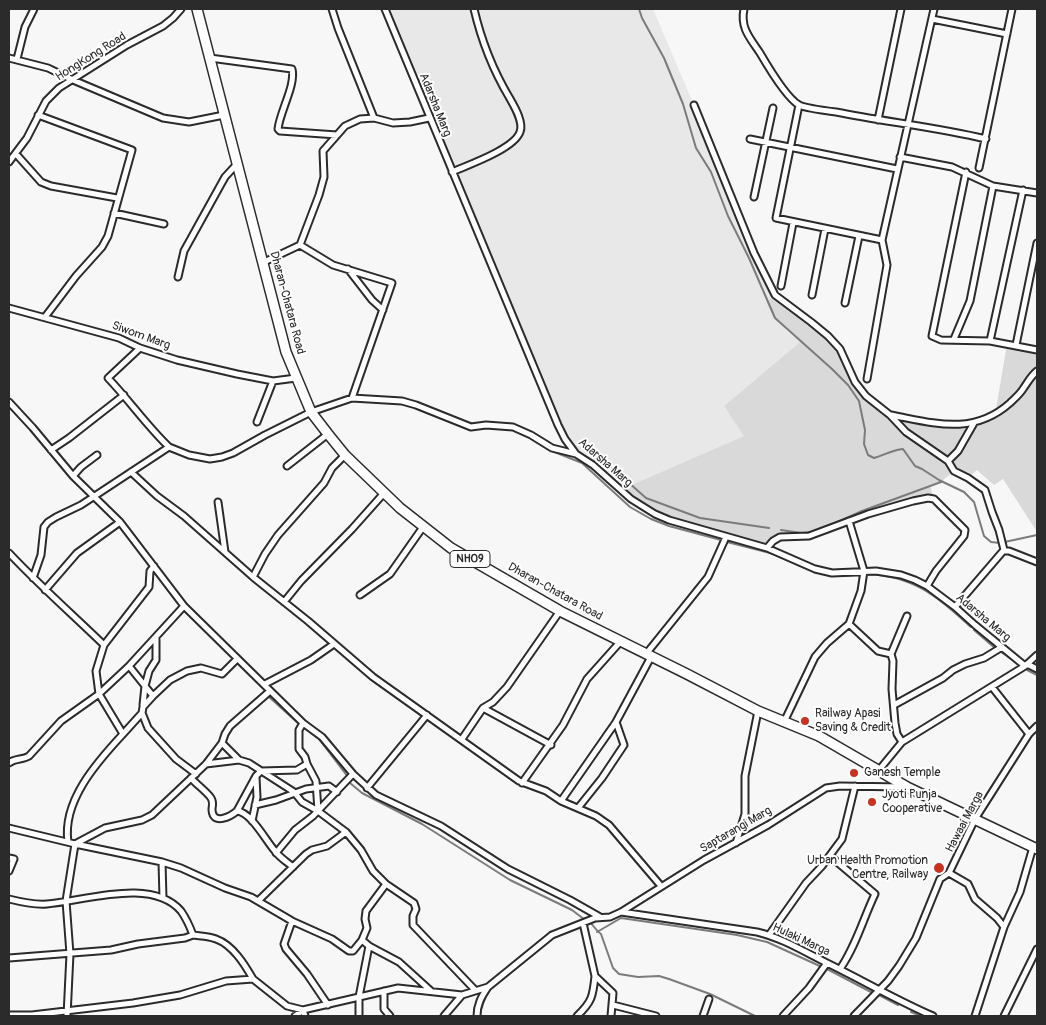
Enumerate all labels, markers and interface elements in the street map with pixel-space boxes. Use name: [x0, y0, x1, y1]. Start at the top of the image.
street label: HongKong Road: [53, 30, 129, 84]
street label: Adarsha Marg: [416, 71, 454, 139]
street label: Dharan-Chatara Road: [266, 250, 308, 356]
street label: Siwom Marg: [110, 319, 172, 353]
street label: Adarsha Marg: [575, 436, 635, 490]
road number: NH09: [450, 550, 490, 568]
street label: Dharan-Chatara Road: [505, 560, 605, 624]
street label: Adarsha Marg: [953, 591, 1013, 645]
place label: Railway Apasi Saving & Credit: [815, 707, 891, 735]
marker: Railway Apasi Saving & Credit: [799, 715, 811, 727]
place label: Ganesh Temple: [864, 766, 940, 780]
marker: Ganesh Temple: [848, 767, 860, 779]
place label: Jyoti Punja Cooperative: [882, 788, 942, 816]
street label: Hawaai Marga: [943, 789, 987, 855]
marker: Jyoti Punja Cooperative: [866, 796, 878, 808]
street label: Saptarangi Marg: [698, 804, 774, 856]
place label: Urban Health Promotion Centre, Railway: [807, 854, 928, 882]
marker: Urban Health Promotion Centre, Railway: [932, 861, 946, 875]
street label: Hulaki Marga: [770, 920, 832, 960]

